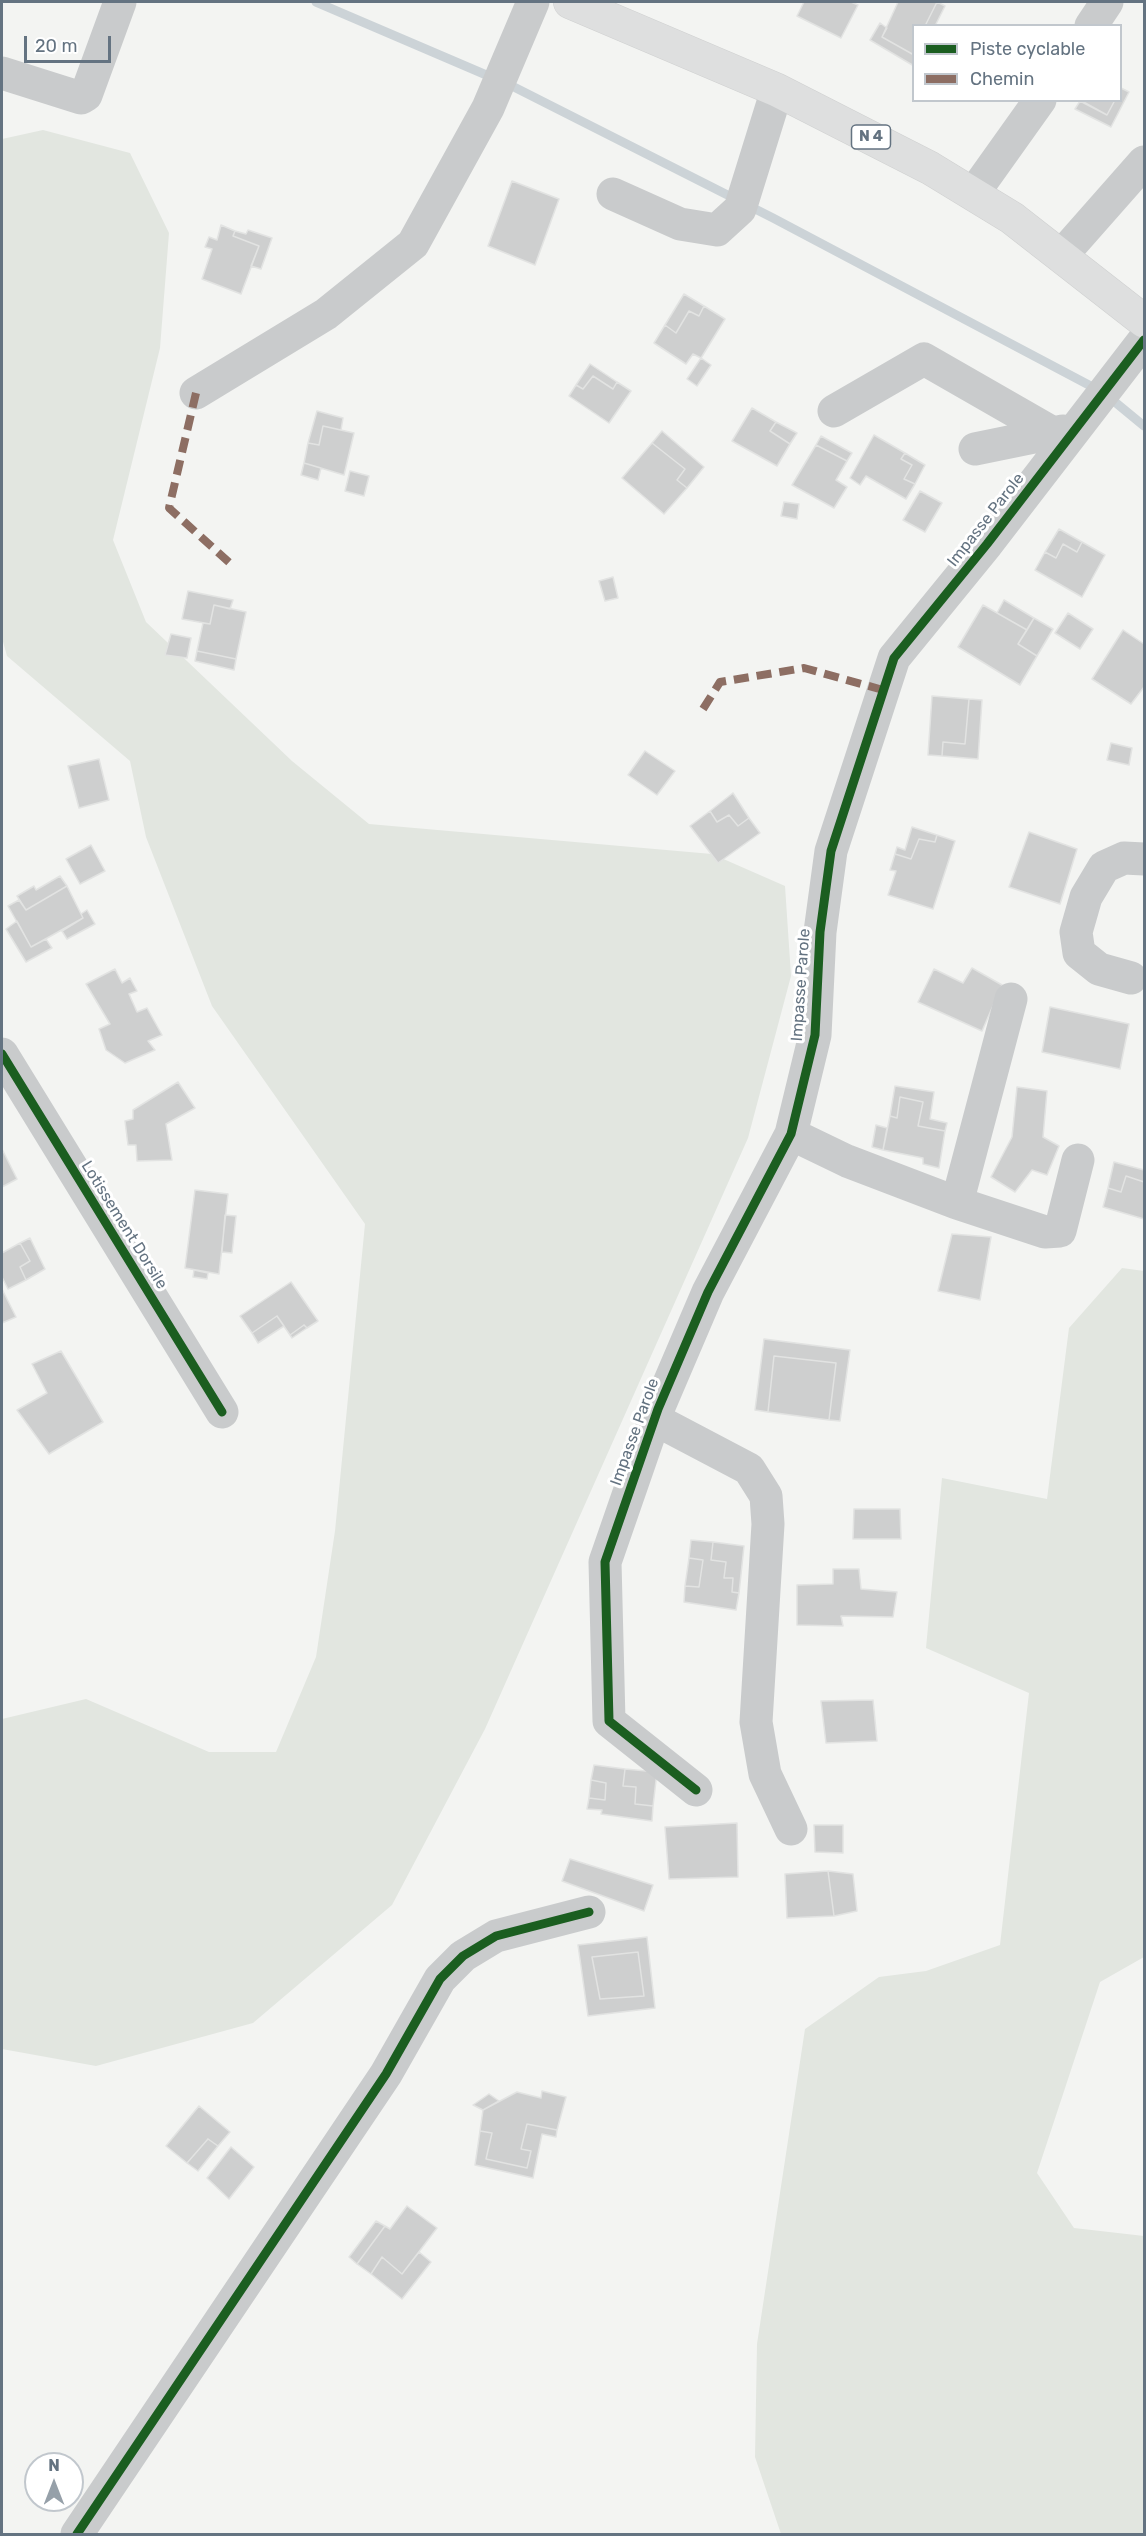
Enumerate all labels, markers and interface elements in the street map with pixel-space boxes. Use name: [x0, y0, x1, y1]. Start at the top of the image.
scale bar: [27, 24, 114, 62]
legend: [912, 24, 1122, 102]
text: 20 m: [35, 35, 77, 57]
text: Piste cyclable: [970, 38, 1085, 60]
text: Chemin: [970, 68, 1034, 90]
road number: N 4: [852, 125, 890, 149]
street label: Impasse Parole: [944, 470, 1028, 570]
street label: Impasse Parole: [787, 928, 815, 1042]
street label: Lotissement Dorsile: [77, 1157, 171, 1293]
street label: Impasse Parole: [607, 1376, 663, 1488]
north arrow: [24, 2452, 84, 2512]
text: N: [48, 2456, 60, 2475]

